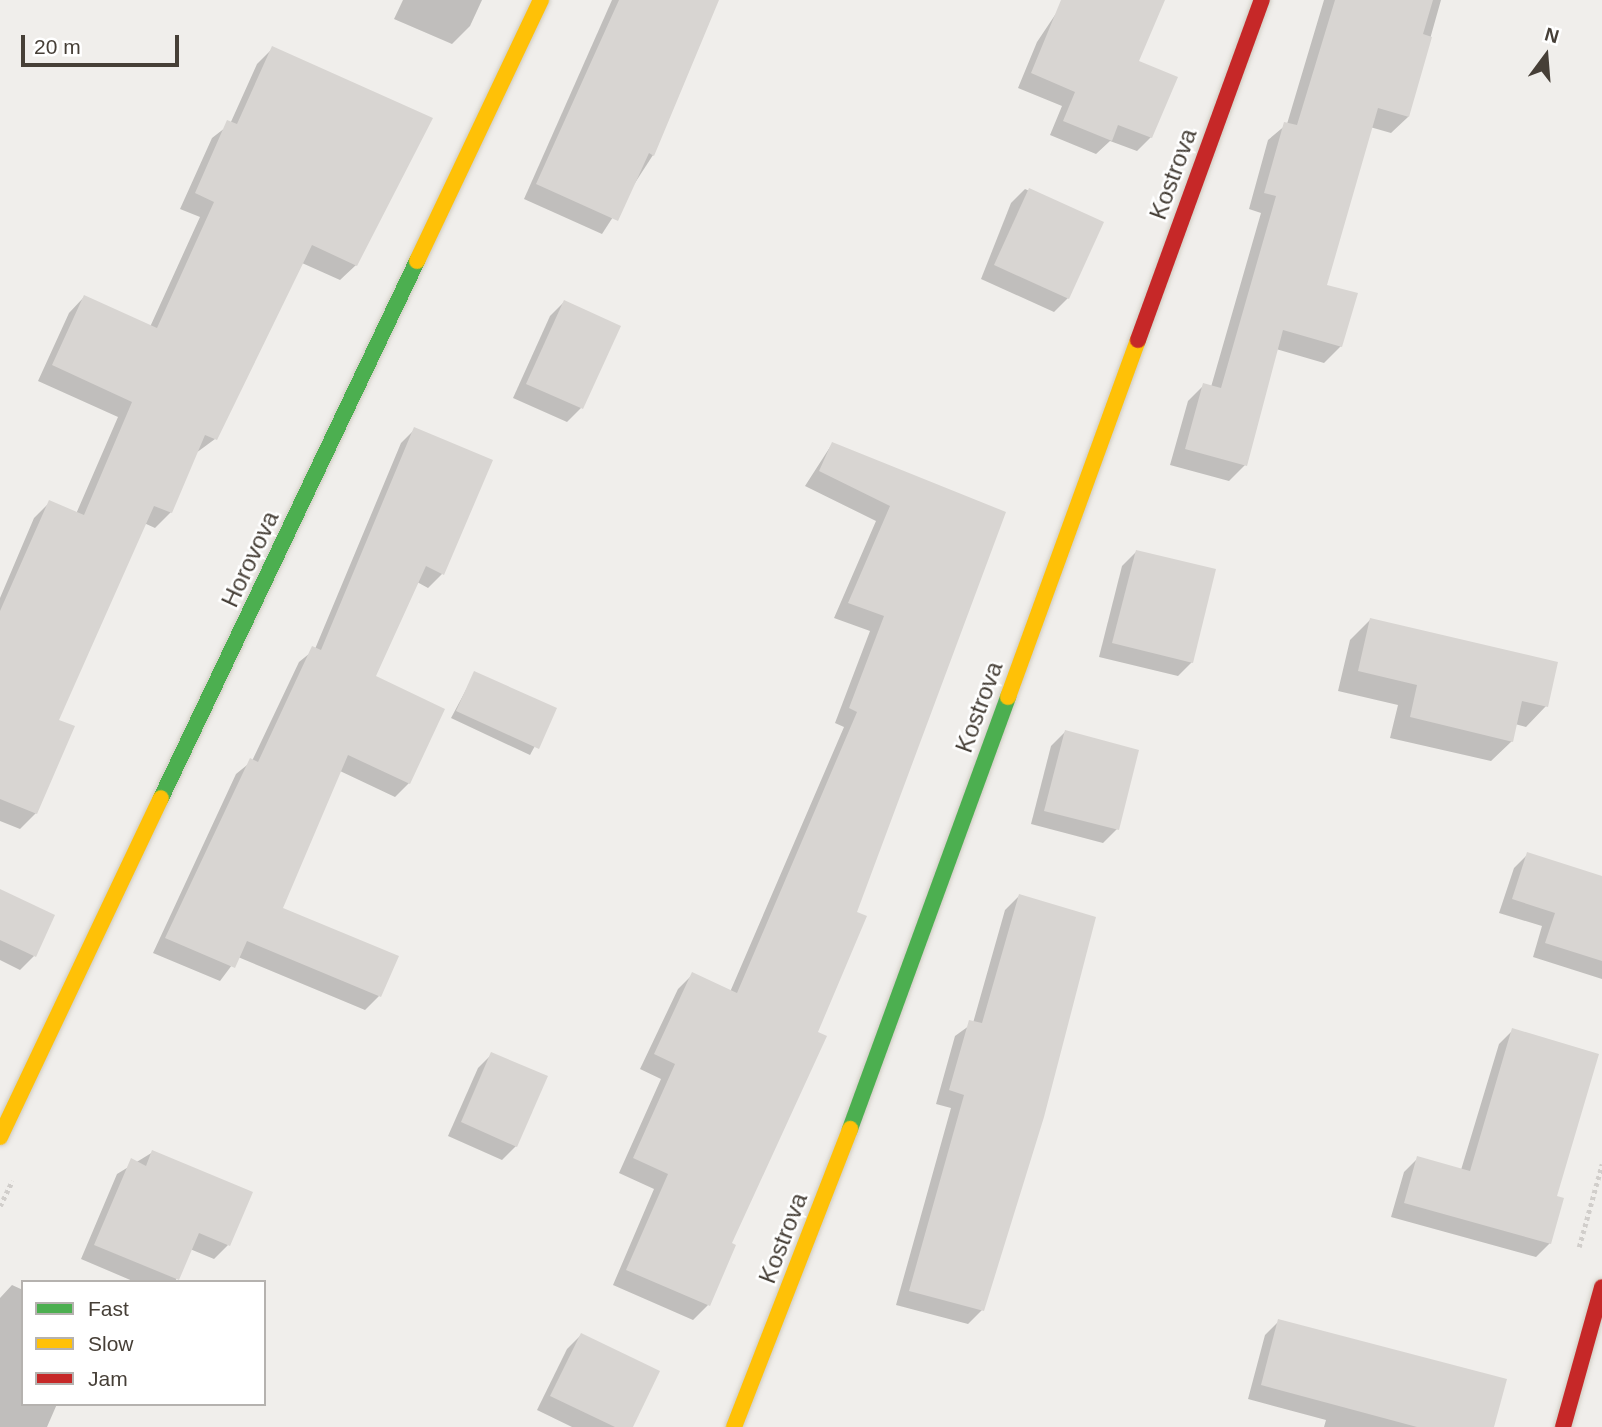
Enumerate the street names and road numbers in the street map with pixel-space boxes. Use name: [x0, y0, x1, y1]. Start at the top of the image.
street label: Kostrova: [1143, 125, 1203, 223]
street label: Horovova: [215, 506, 285, 612]
street label: Kostrova: [949, 658, 1009, 756]
street label: Kostrova: [753, 1189, 813, 1287]

